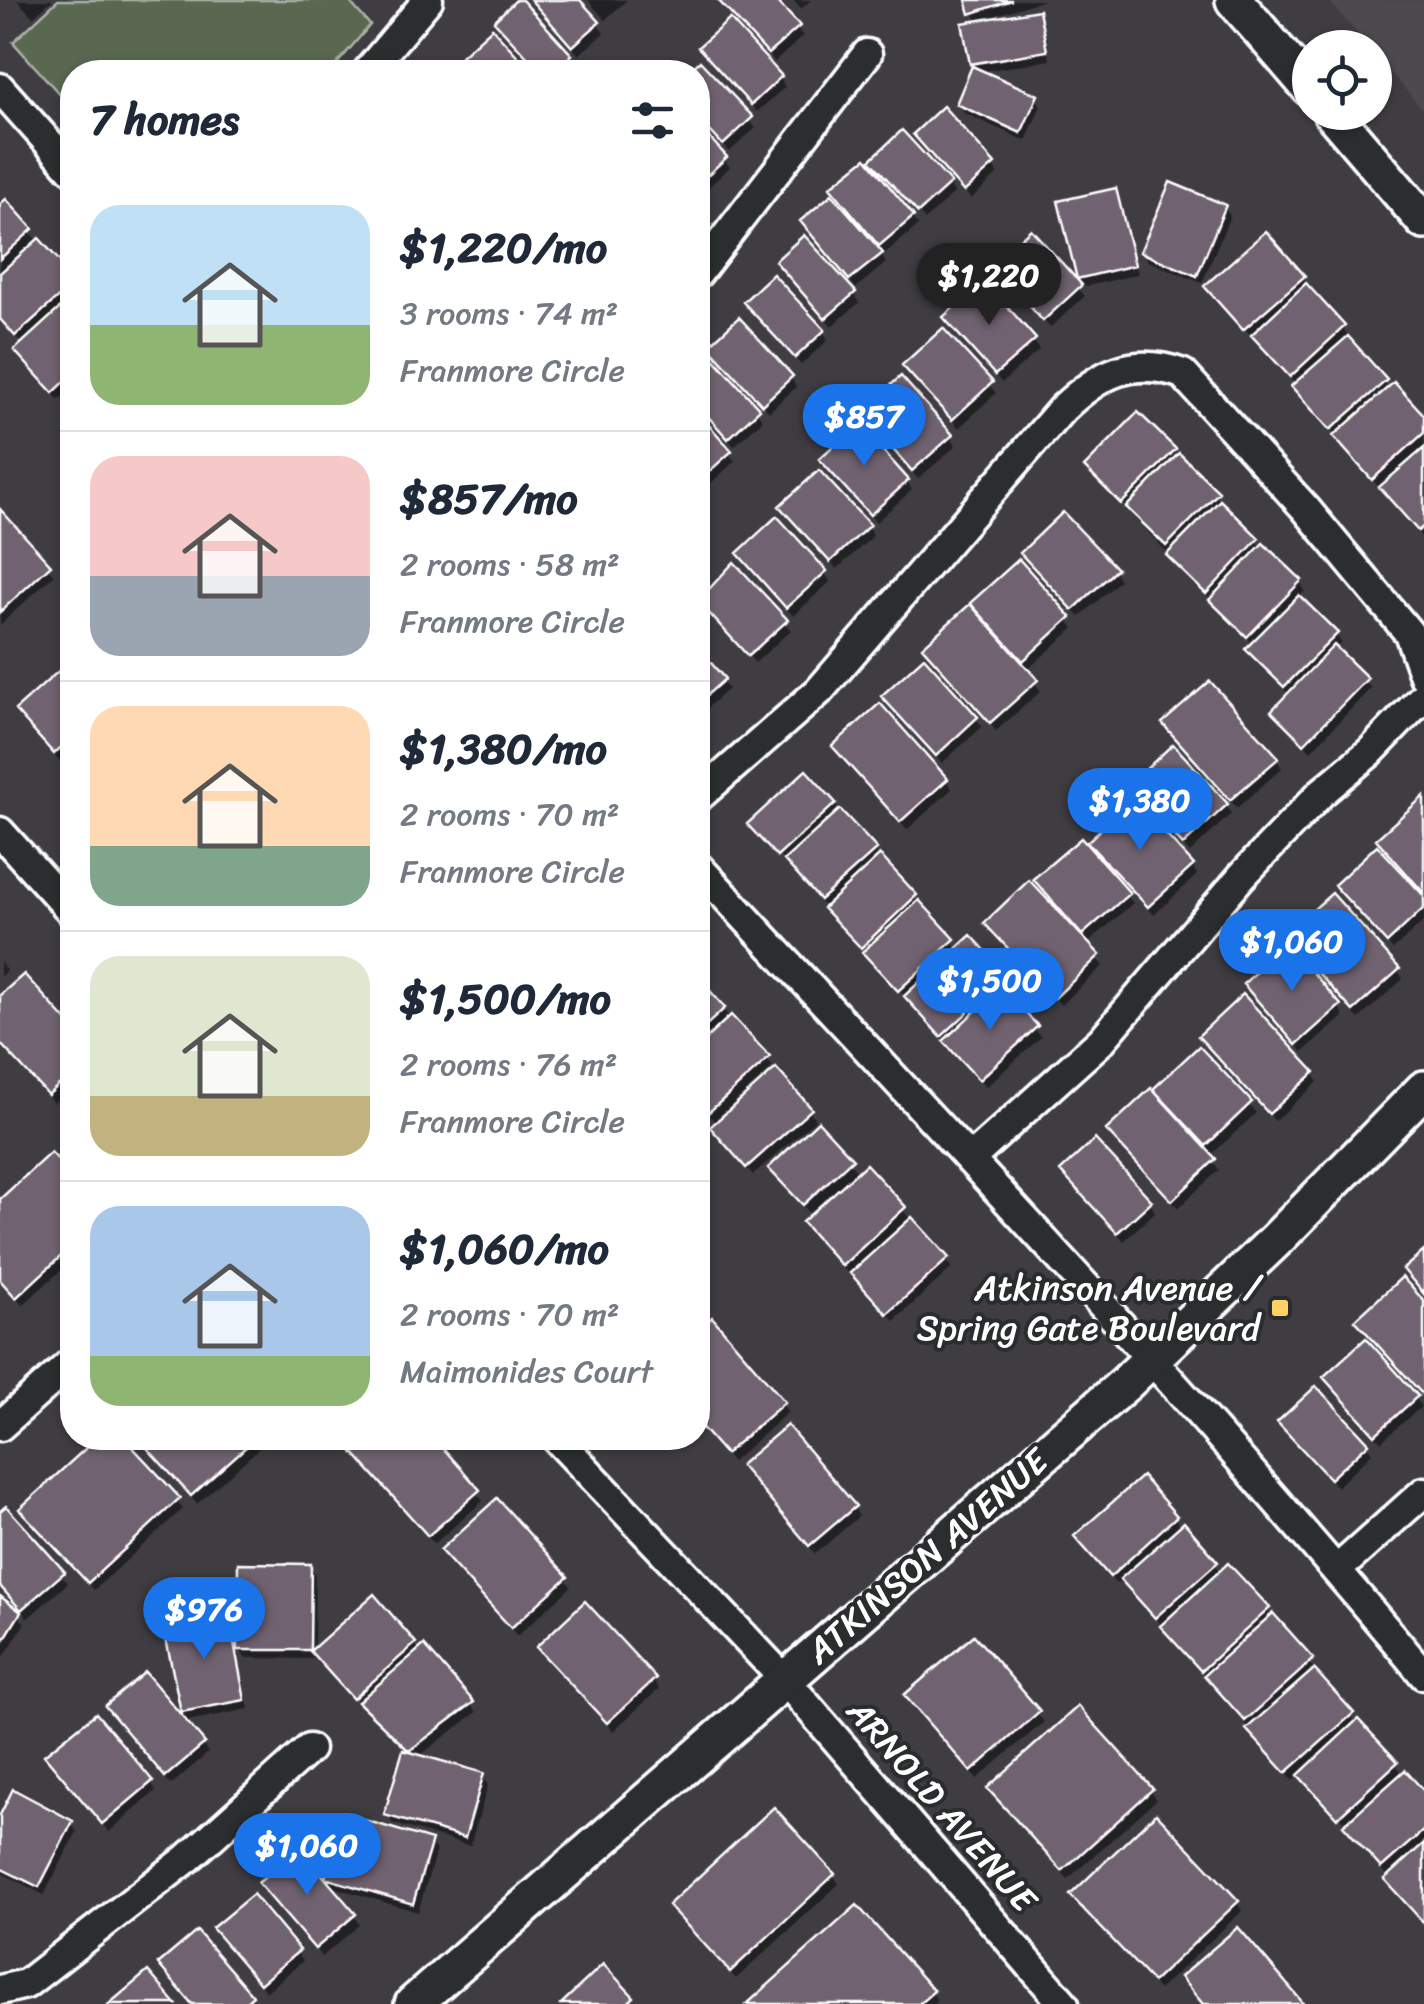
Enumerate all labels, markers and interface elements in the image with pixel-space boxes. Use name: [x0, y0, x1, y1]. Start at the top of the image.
map controls: [1292, 30, 1392, 130]
button: locate: [1292, 30, 1392, 130]
text: 7 homes: [90, 83, 239, 157]
icon: filters: [625, 93, 680, 148]
text: $1,220/mo: [400, 211, 607, 285]
pin: $1,220: [908, 243, 1070, 328]
icon: home: [170, 245, 290, 365]
text: $1,220: [938, 247, 1040, 304]
text: 3 rooms · 74 m²: [400, 285, 618, 342]
text: Franmore Circle: [400, 342, 625, 399]
pin: $857: [805, 384, 923, 469]
text: $857: [825, 388, 903, 445]
text: $857/mo: [400, 462, 578, 536]
icon: home: [170, 496, 290, 616]
text: 2 rooms · 58 m²: [400, 536, 620, 593]
text: Franmore Circle: [400, 593, 625, 650]
text: $1,380/mo: [400, 712, 607, 786]
icon: home: [170, 746, 290, 866]
pin: $1,380: [1059, 768, 1221, 853]
text: $1,380: [1090, 772, 1190, 829]
text: 2 rooms · 70 m²: [400, 786, 619, 843]
text: Franmore Circle: [400, 843, 625, 900]
pin: $1,060: [1211, 909, 1373, 994]
text: $1,060: [1241, 913, 1343, 970]
pin: $1,500: [909, 948, 1071, 1033]
text: $1,500: [938, 952, 1042, 1009]
text: $1,500/mo: [400, 962, 611, 1036]
icon: home: [170, 996, 290, 1116]
text: 2 rooms · 76 m²: [400, 1036, 617, 1093]
text: Franmore Circle: [400, 1093, 625, 1150]
text: $1,060/mo: [400, 1212, 609, 1286]
icon: home: [170, 1246, 290, 1366]
place label: Atkinson Avenue / Spring Gate Boulevard: [917, 1257, 1264, 1359]
text: 2 rooms · 70 m²: [400, 1286, 619, 1343]
marker: Atkinson Avenue / Spring Gate Boulevard: [1269, 1297, 1291, 1319]
text: Maimonides Court: [400, 1343, 653, 1400]
street label: ATKINSON AVENUE: [790, 1430, 1065, 1681]
pin: $976: [145, 1577, 263, 1662]
text: $976: [165, 1581, 243, 1638]
street label: ARNOLD AVENUE: [830, 1683, 1055, 1928]
pin: $1,060: [226, 1813, 388, 1898]
text: $1,060: [256, 1817, 358, 1874]

